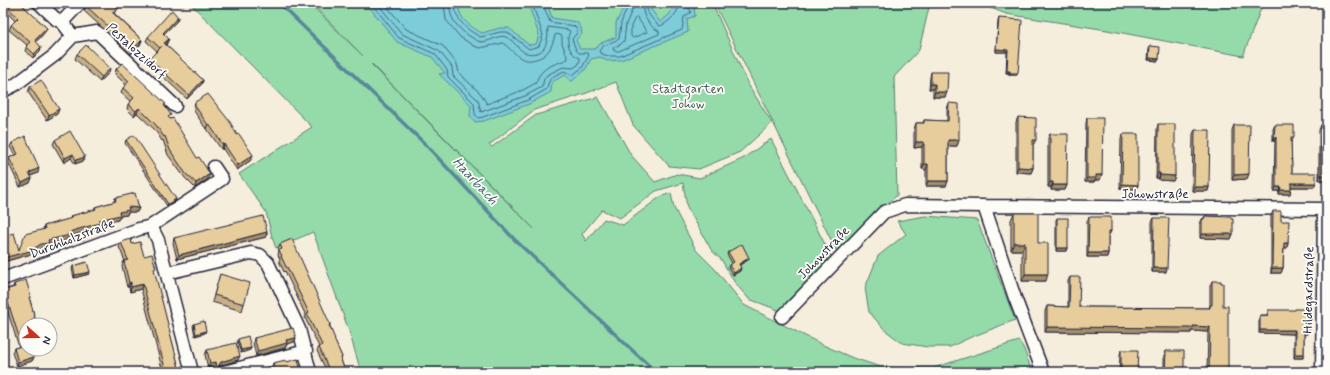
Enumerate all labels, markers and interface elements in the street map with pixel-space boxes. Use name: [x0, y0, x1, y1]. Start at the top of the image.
street label: Pestalozzidorf: [102, 19, 170, 83]
park label: Stadtgarten Johow: [652, 81, 724, 113]
water label: Haarbach: [448, 153, 502, 209]
street label: Johowstraße: [1121, 186, 1189, 203]
street label: Durchholzstraße: [27, 215, 117, 263]
street label: Johowstraße: [794, 223, 854, 283]
street label: Hildegardstraße: [1300, 246, 1318, 334]
north arrow: [18, 317, 58, 357]
text: N: [39, 334, 54, 346]

